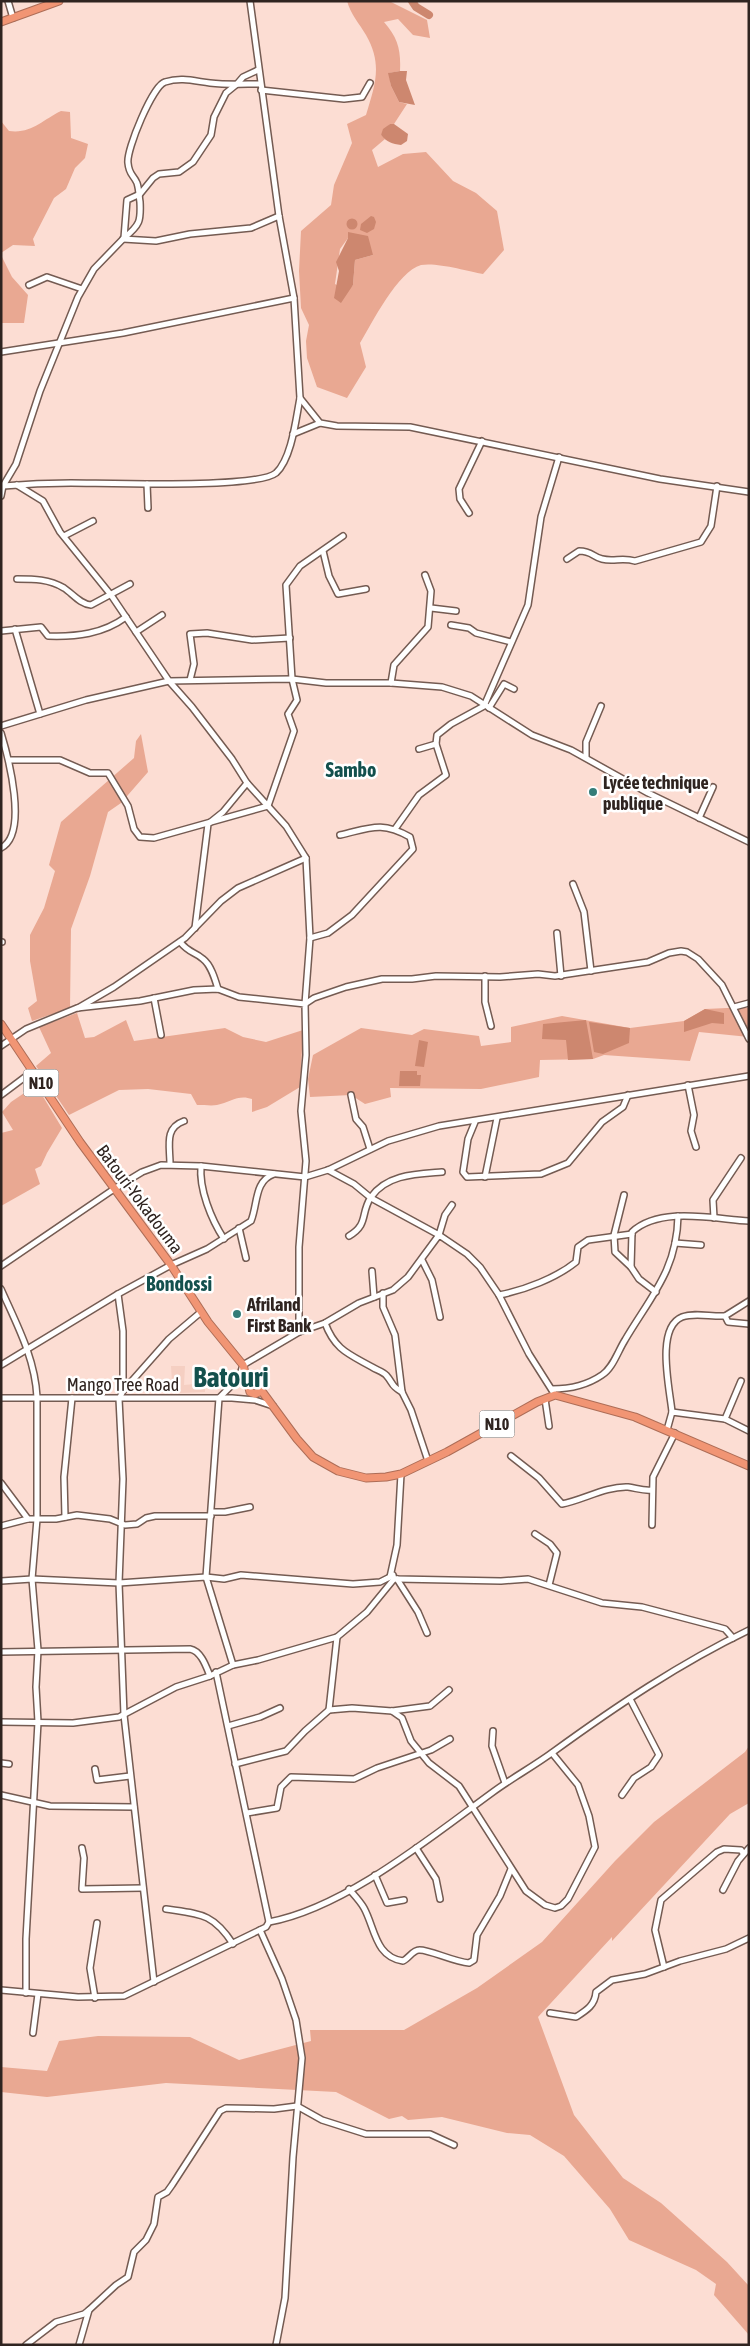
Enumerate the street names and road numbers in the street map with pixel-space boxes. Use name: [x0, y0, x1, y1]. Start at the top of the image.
road number: N10: [23, 1070, 58, 1096]
street label: Batouri-Yokadouma: [92, 1141, 188, 1257]
street label: Mango Tree Road: [67, 1374, 179, 1395]
road number: N10: [480, 1410, 514, 1438]

